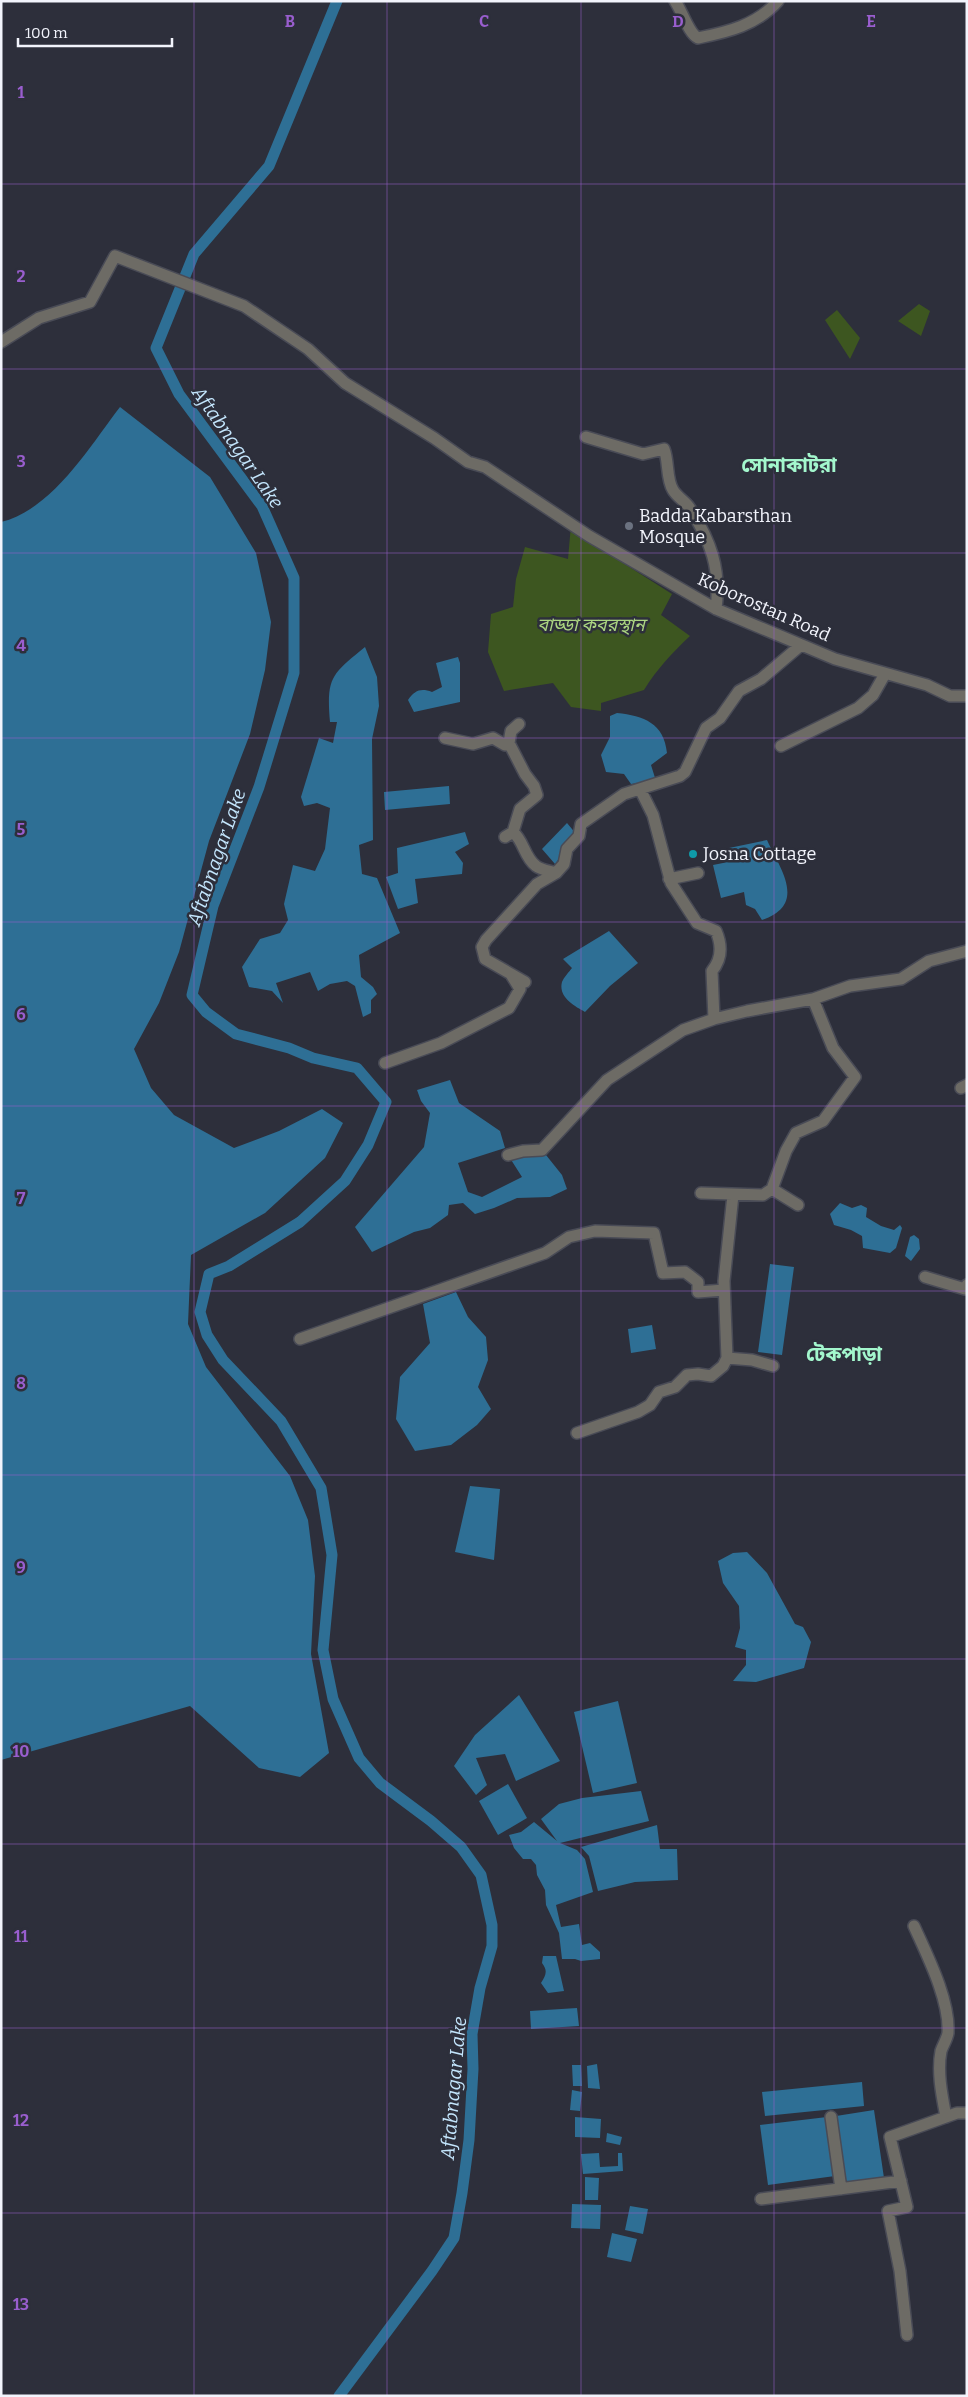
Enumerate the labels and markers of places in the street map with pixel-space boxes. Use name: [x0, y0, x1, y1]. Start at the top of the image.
place label: Badda Kabarsthan Mosque: [639, 505, 792, 548]
marker: Badda Kabarsthan Mosque: [623, 520, 635, 532]
place label: Josna Cottage: [702, 843, 816, 865]
marker: Josna Cottage: [687, 848, 699, 860]

